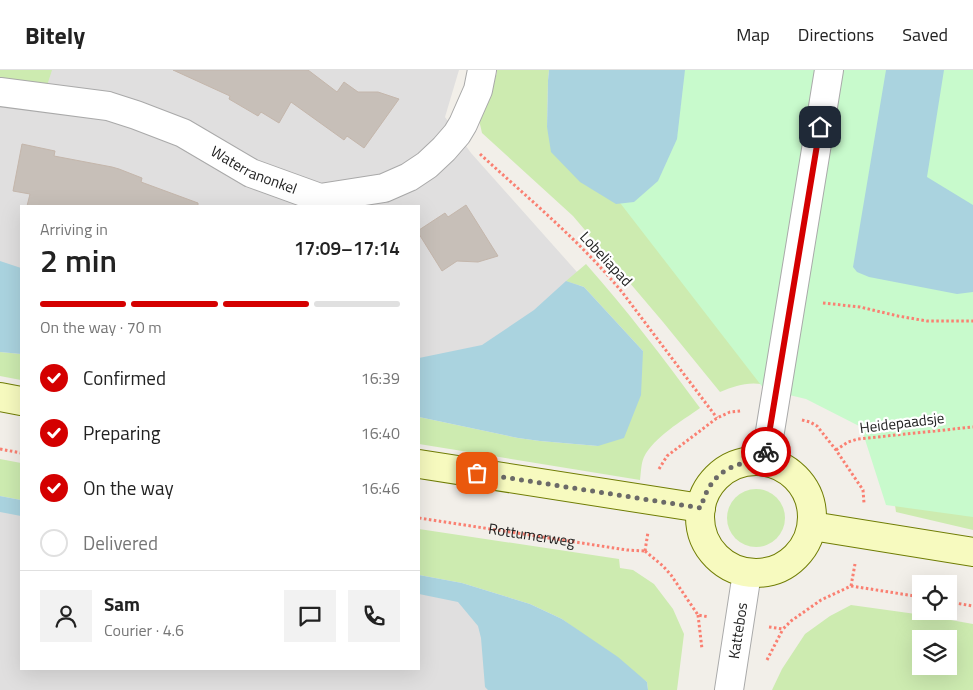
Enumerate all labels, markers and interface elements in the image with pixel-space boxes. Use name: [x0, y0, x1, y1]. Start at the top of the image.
text: Bitely: [25, 17, 85, 53]
text: Map: [736, 21, 770, 48]
text: Directions: [798, 21, 874, 48]
text: Saved: [902, 21, 948, 48]
pin: [799, 106, 841, 148]
icon: home: [806, 113, 834, 141]
street label: Waterranonkel: [206, 140, 300, 200]
text: Arriving in: [40, 217, 108, 241]
street label: Lobeliapad: [575, 226, 638, 291]
text: 17:09–17:14: [294, 233, 400, 262]
text: 2 min: [40, 236, 117, 284]
text: On the way · 70 m: [40, 315, 162, 339]
text: Confirmed: [83, 363, 166, 392]
icon: check: [40, 364, 68, 392]
text: 16:39: [361, 366, 400, 390]
street label: Heidepaadsje: [858, 406, 946, 439]
text: Preparing: [83, 418, 160, 447]
icon: check: [40, 419, 68, 447]
text: 16:40: [361, 421, 400, 445]
courier: [741, 427, 791, 477]
icon: bike: [752, 438, 780, 466]
pin: [456, 452, 498, 494]
icon: bag: [463, 459, 491, 487]
text: On the way: [83, 473, 174, 502]
icon: check: [40, 474, 68, 502]
text: 16:46: [361, 476, 400, 500]
street label: Rottumerweg: [487, 517, 577, 553]
text: Delivered: [83, 528, 158, 557]
map controls: [912, 575, 957, 675]
button: locate: [912, 575, 957, 620]
text: Sam: [104, 589, 140, 618]
button: person: [40, 590, 92, 642]
button: chat: [284, 590, 336, 642]
button: phone: [348, 590, 400, 642]
street label: Kattebos: [722, 601, 753, 661]
text: Courier · 4.6: [104, 618, 184, 642]
button: layers: [912, 630, 957, 675]

